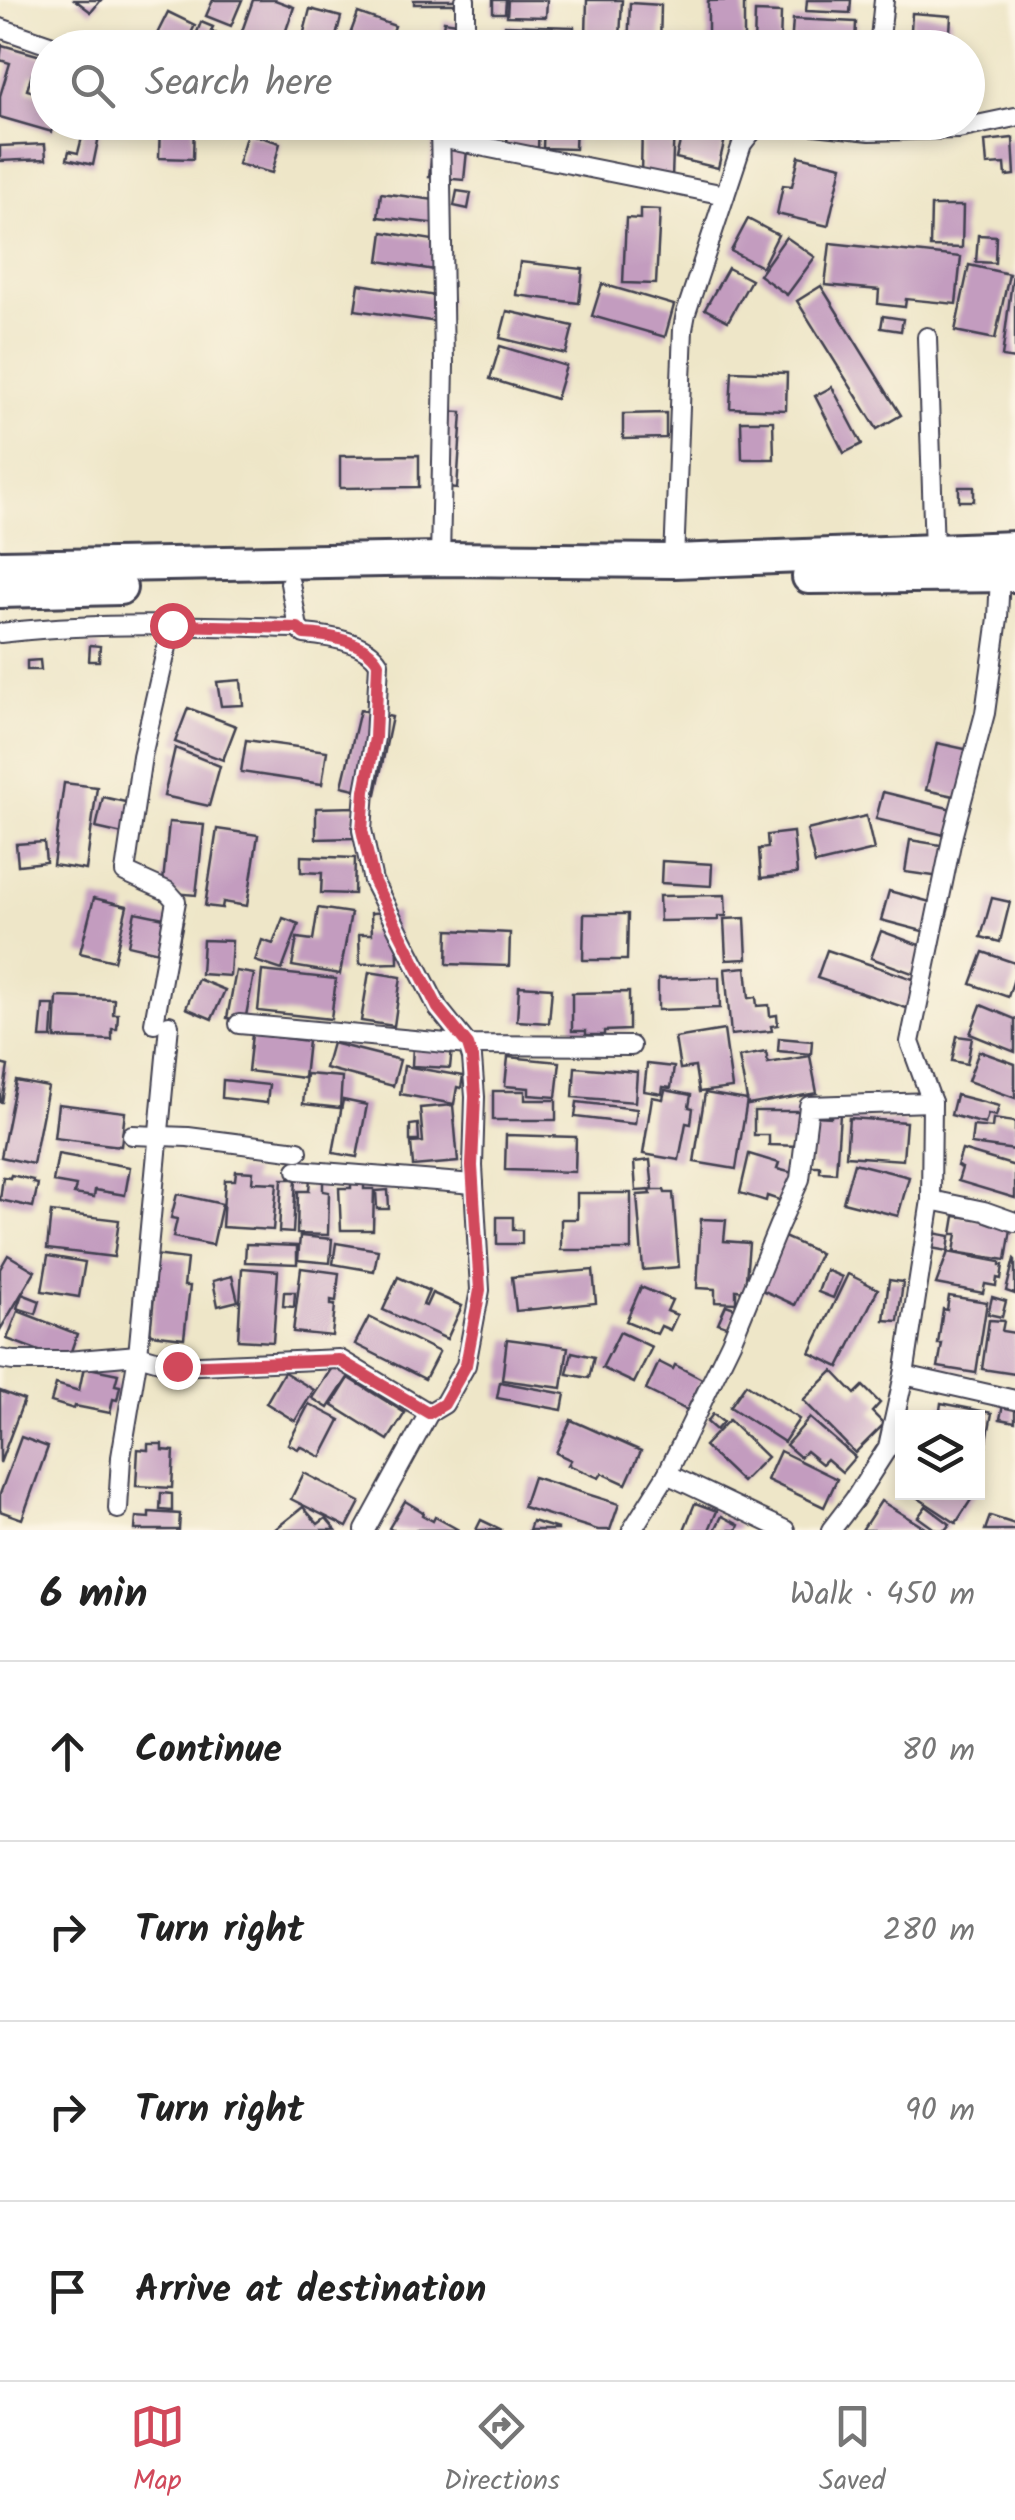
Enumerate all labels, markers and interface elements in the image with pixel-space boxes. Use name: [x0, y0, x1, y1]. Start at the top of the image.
search box: [30, 30, 985, 140]
text: Search here: [145, 55, 332, 115]
icon: search: [65, 58, 120, 113]
route start: [150, 603, 196, 649]
route end: [155, 1344, 201, 1390]
map controls: [895, 1410, 985, 1500]
button: layers: [895, 1410, 985, 1500]
text: 6 min: [40, 1562, 148, 1629]
text: Walk · 450 m: [790, 1570, 975, 1621]
text: Continue: [135, 1721, 282, 1781]
icon: ahead: [40, 1724, 95, 1779]
text: 80 m: [901, 1726, 975, 1777]
text: Turn right: [135, 1901, 304, 1961]
icon: right: [40, 1904, 95, 1959]
text: 280 m: [883, 1906, 975, 1957]
text: Turn right: [135, 2081, 304, 2141]
icon: right: [40, 2084, 95, 2139]
text: 90 m: [905, 2086, 975, 2137]
text: Arrive at destination: [135, 2261, 486, 2321]
icon: arrive: [40, 2264, 95, 2319]
tab: Map: [130, 2399, 185, 2504]
tab: Directions: [444, 2399, 560, 2504]
tab: Saved: [819, 2399, 885, 2504]

